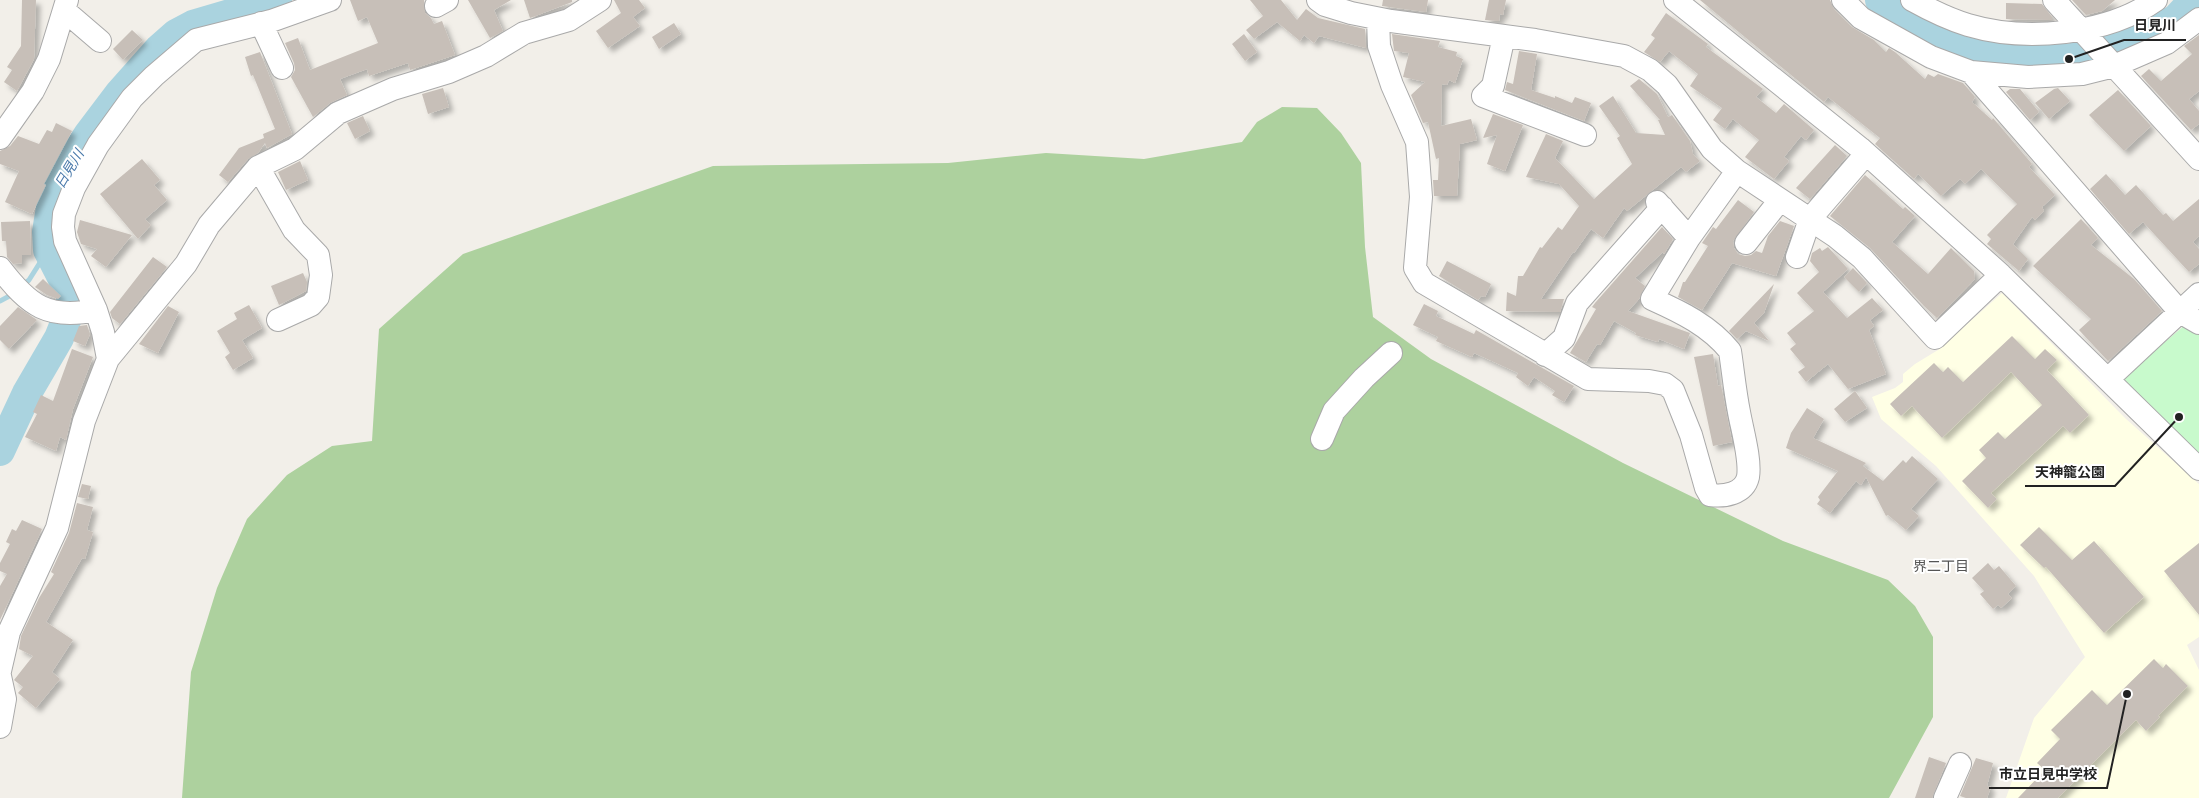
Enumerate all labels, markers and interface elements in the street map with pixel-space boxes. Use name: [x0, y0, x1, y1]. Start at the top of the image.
callout: 日見川: [2124, 11, 2186, 40]
text: 日見川: [2134, 16, 2176, 36]
water label: 日見川: [50, 145, 90, 193]
callout: 天神籠公園: [2025, 457, 2115, 486]
text: 天神籠公園: [2035, 463, 2105, 483]
district label: 界二丁目: [1913, 557, 1969, 577]
callout: 市立日見中学校: [1989, 759, 2107, 788]
text: 市立日見中学校: [1999, 765, 2097, 785]

